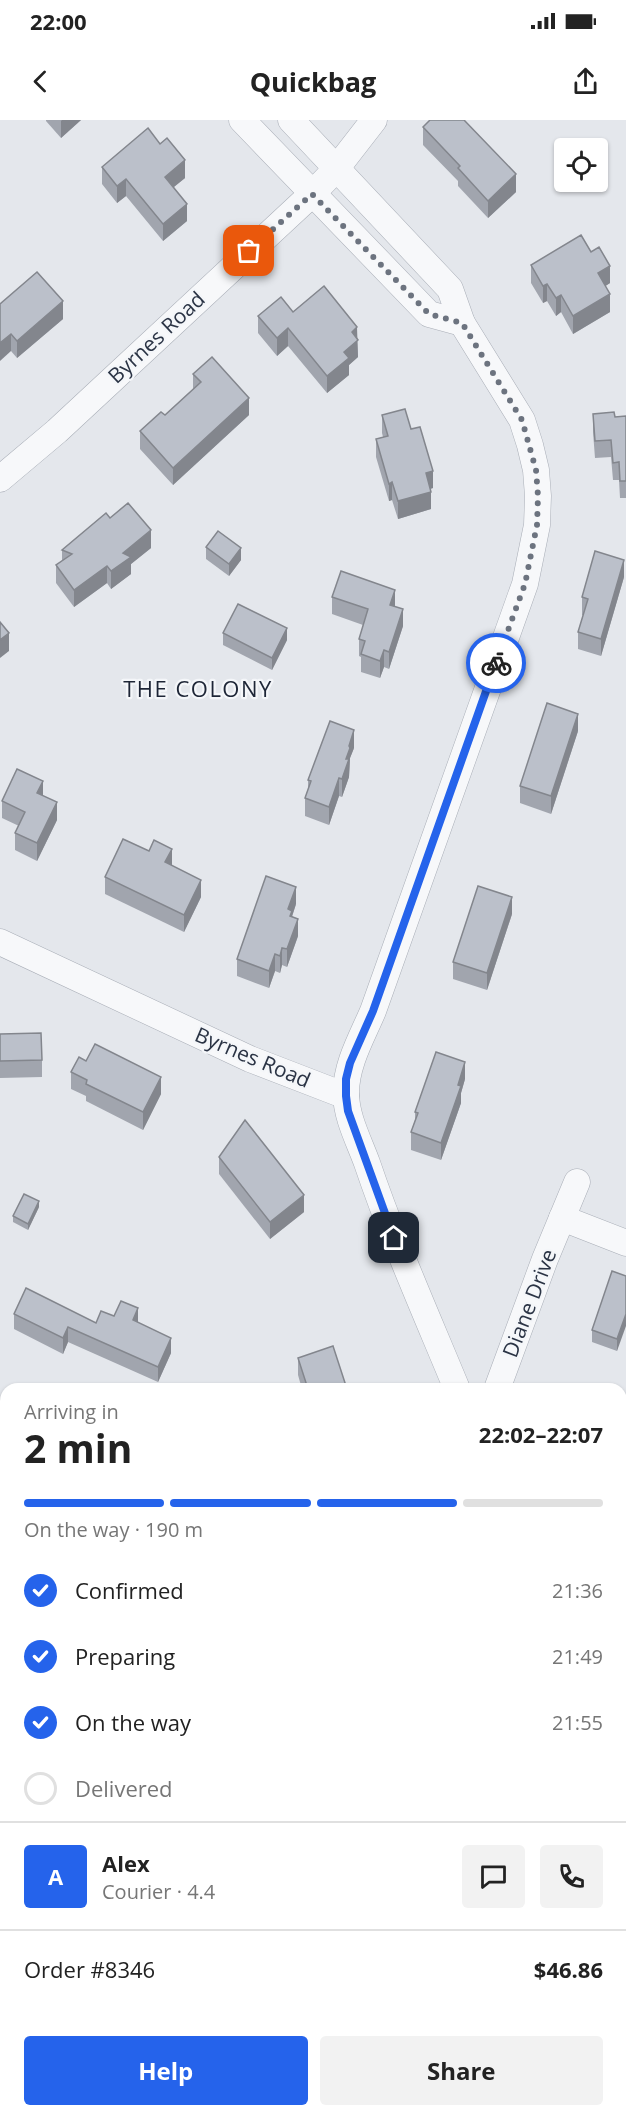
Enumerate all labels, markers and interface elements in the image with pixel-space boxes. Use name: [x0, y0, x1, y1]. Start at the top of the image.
text: 22:00: [30, 6, 87, 36]
text: Quickbag: [250, 63, 376, 100]
icon: back: [24, 65, 57, 98]
icon: share: [569, 65, 602, 98]
map controls: [554, 138, 608, 192]
button: locate: [554, 138, 608, 192]
pin: [223, 225, 274, 276]
icon: bag: [232, 234, 265, 267]
street label: Byrnes Road: [102, 285, 210, 389]
courier: [466, 633, 526, 693]
icon: bike: [480, 647, 513, 680]
district label: THE COLONY: [123, 673, 273, 703]
street label: Byrnes Road: [191, 1020, 315, 1094]
pin: [368, 1212, 419, 1263]
icon: home: [377, 1221, 410, 1254]
street label: Diane Drive: [496, 1245, 562, 1361]
text: Arriving in: [24, 1398, 119, 1425]
text: 22:02–22:07: [479, 1419, 603, 1449]
text: 2 min: [24, 1421, 132, 1474]
text: On the way · 190 m: [24, 1516, 203, 1543]
icon: check: [24, 1574, 57, 1607]
text: Confirmed: [75, 1575, 184, 1605]
text: 21:36: [552, 1577, 603, 1604]
icon: check: [24, 1640, 57, 1673]
text: Preparing: [75, 1641, 175, 1671]
text: 21:49: [552, 1643, 603, 1670]
icon: check: [24, 1706, 57, 1739]
text: On the way: [75, 1707, 191, 1737]
text: 21:55: [552, 1709, 603, 1736]
text: Delivered: [75, 1773, 173, 1803]
button: chat: [462, 1845, 525, 1908]
button: phone: [540, 1845, 603, 1908]
text: Alex: [102, 1848, 150, 1878]
text: A: [48, 1861, 63, 1891]
text: Courier · 4.4: [102, 1878, 215, 1905]
text: Order #8346: [24, 1954, 155, 1984]
text: $46.86: [534, 1954, 603, 1984]
button: Help: [24, 2036, 308, 2105]
button: Share: [320, 2036, 603, 2105]

